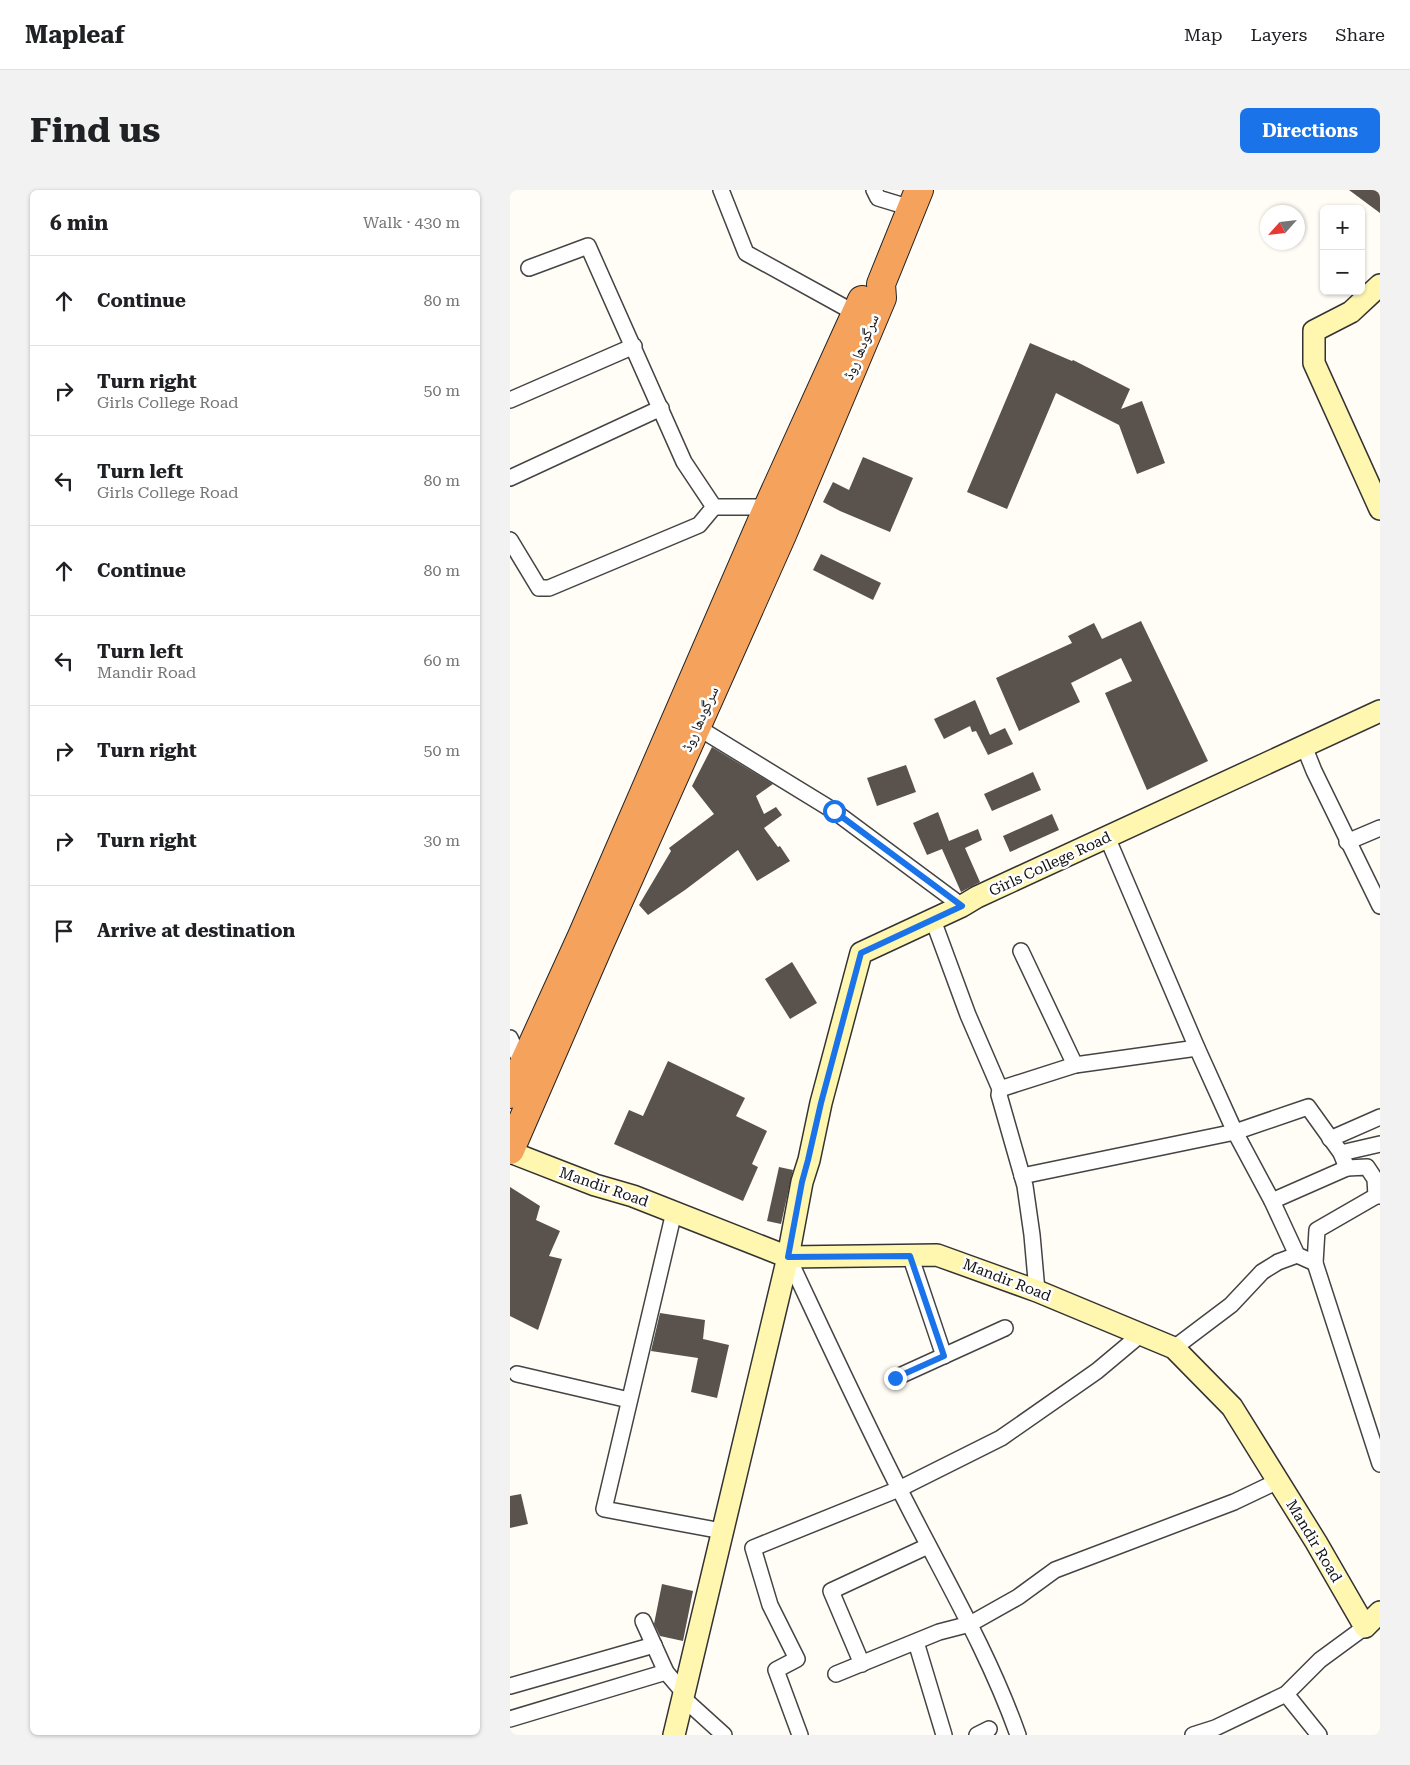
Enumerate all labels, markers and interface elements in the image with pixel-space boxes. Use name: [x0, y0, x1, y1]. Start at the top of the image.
text: Mapleaf: [25, 21, 125, 49]
text: Map: [1184, 24, 1223, 45]
text: Layers: [1251, 24, 1307, 45]
text: Share: [1335, 24, 1385, 45]
button: Directions: [1240, 108, 1380, 153]
text: Find us: [30, 110, 160, 151]
north arrow: [1260, 205, 1305, 250]
map controls: [1320, 205, 1365, 295]
button: +: [1320, 205, 1365, 250]
text: 6 min: [50, 211, 108, 235]
text: Walk · 430 m: [363, 213, 460, 232]
button: −: [1320, 250, 1365, 295]
icon: ahead: [50, 287, 78, 315]
text: Continue: [97, 289, 186, 312]
text: 80 m: [423, 291, 460, 310]
street label: سرگودھا روڈ: [839, 311, 883, 383]
text: Turn right: [97, 370, 197, 393]
icon: right: [50, 377, 78, 405]
text: 50 m: [423, 381, 460, 400]
text: Girls College Road: [97, 393, 238, 412]
text: Turn left: [97, 460, 183, 483]
icon: left: [50, 467, 78, 495]
text: 80 m: [423, 471, 460, 490]
text: Girls College Road: [97, 483, 238, 502]
icon: ahead: [50, 557, 78, 585]
text: Continue: [97, 559, 186, 582]
text: 80 m: [423, 561, 460, 580]
text: Turn left: [97, 640, 183, 663]
icon: left: [50, 647, 78, 675]
text: 60 m: [423, 651, 460, 670]
text: Mandir Road: [97, 663, 196, 682]
street label: سرگودھا روڈ: [678, 683, 722, 754]
icon: right: [50, 737, 78, 765]
text: Turn right: [97, 739, 197, 762]
text: 50 m: [423, 741, 460, 760]
route start: [823, 800, 846, 823]
icon: right: [50, 827, 78, 855]
street label: Girls College Road: [986, 828, 1114, 900]
text: Turn right: [97, 829, 197, 852]
text: 30 m: [423, 831, 460, 850]
icon: arrive: [50, 917, 78, 945]
text: Arrive at destination: [97, 919, 295, 942]
street label: Mandir Road: [557, 1163, 651, 1211]
street label: Mandir Road: [960, 1255, 1054, 1305]
route end: [884, 1367, 907, 1390]
street label: Mandir Road: [1282, 1496, 1346, 1586]

